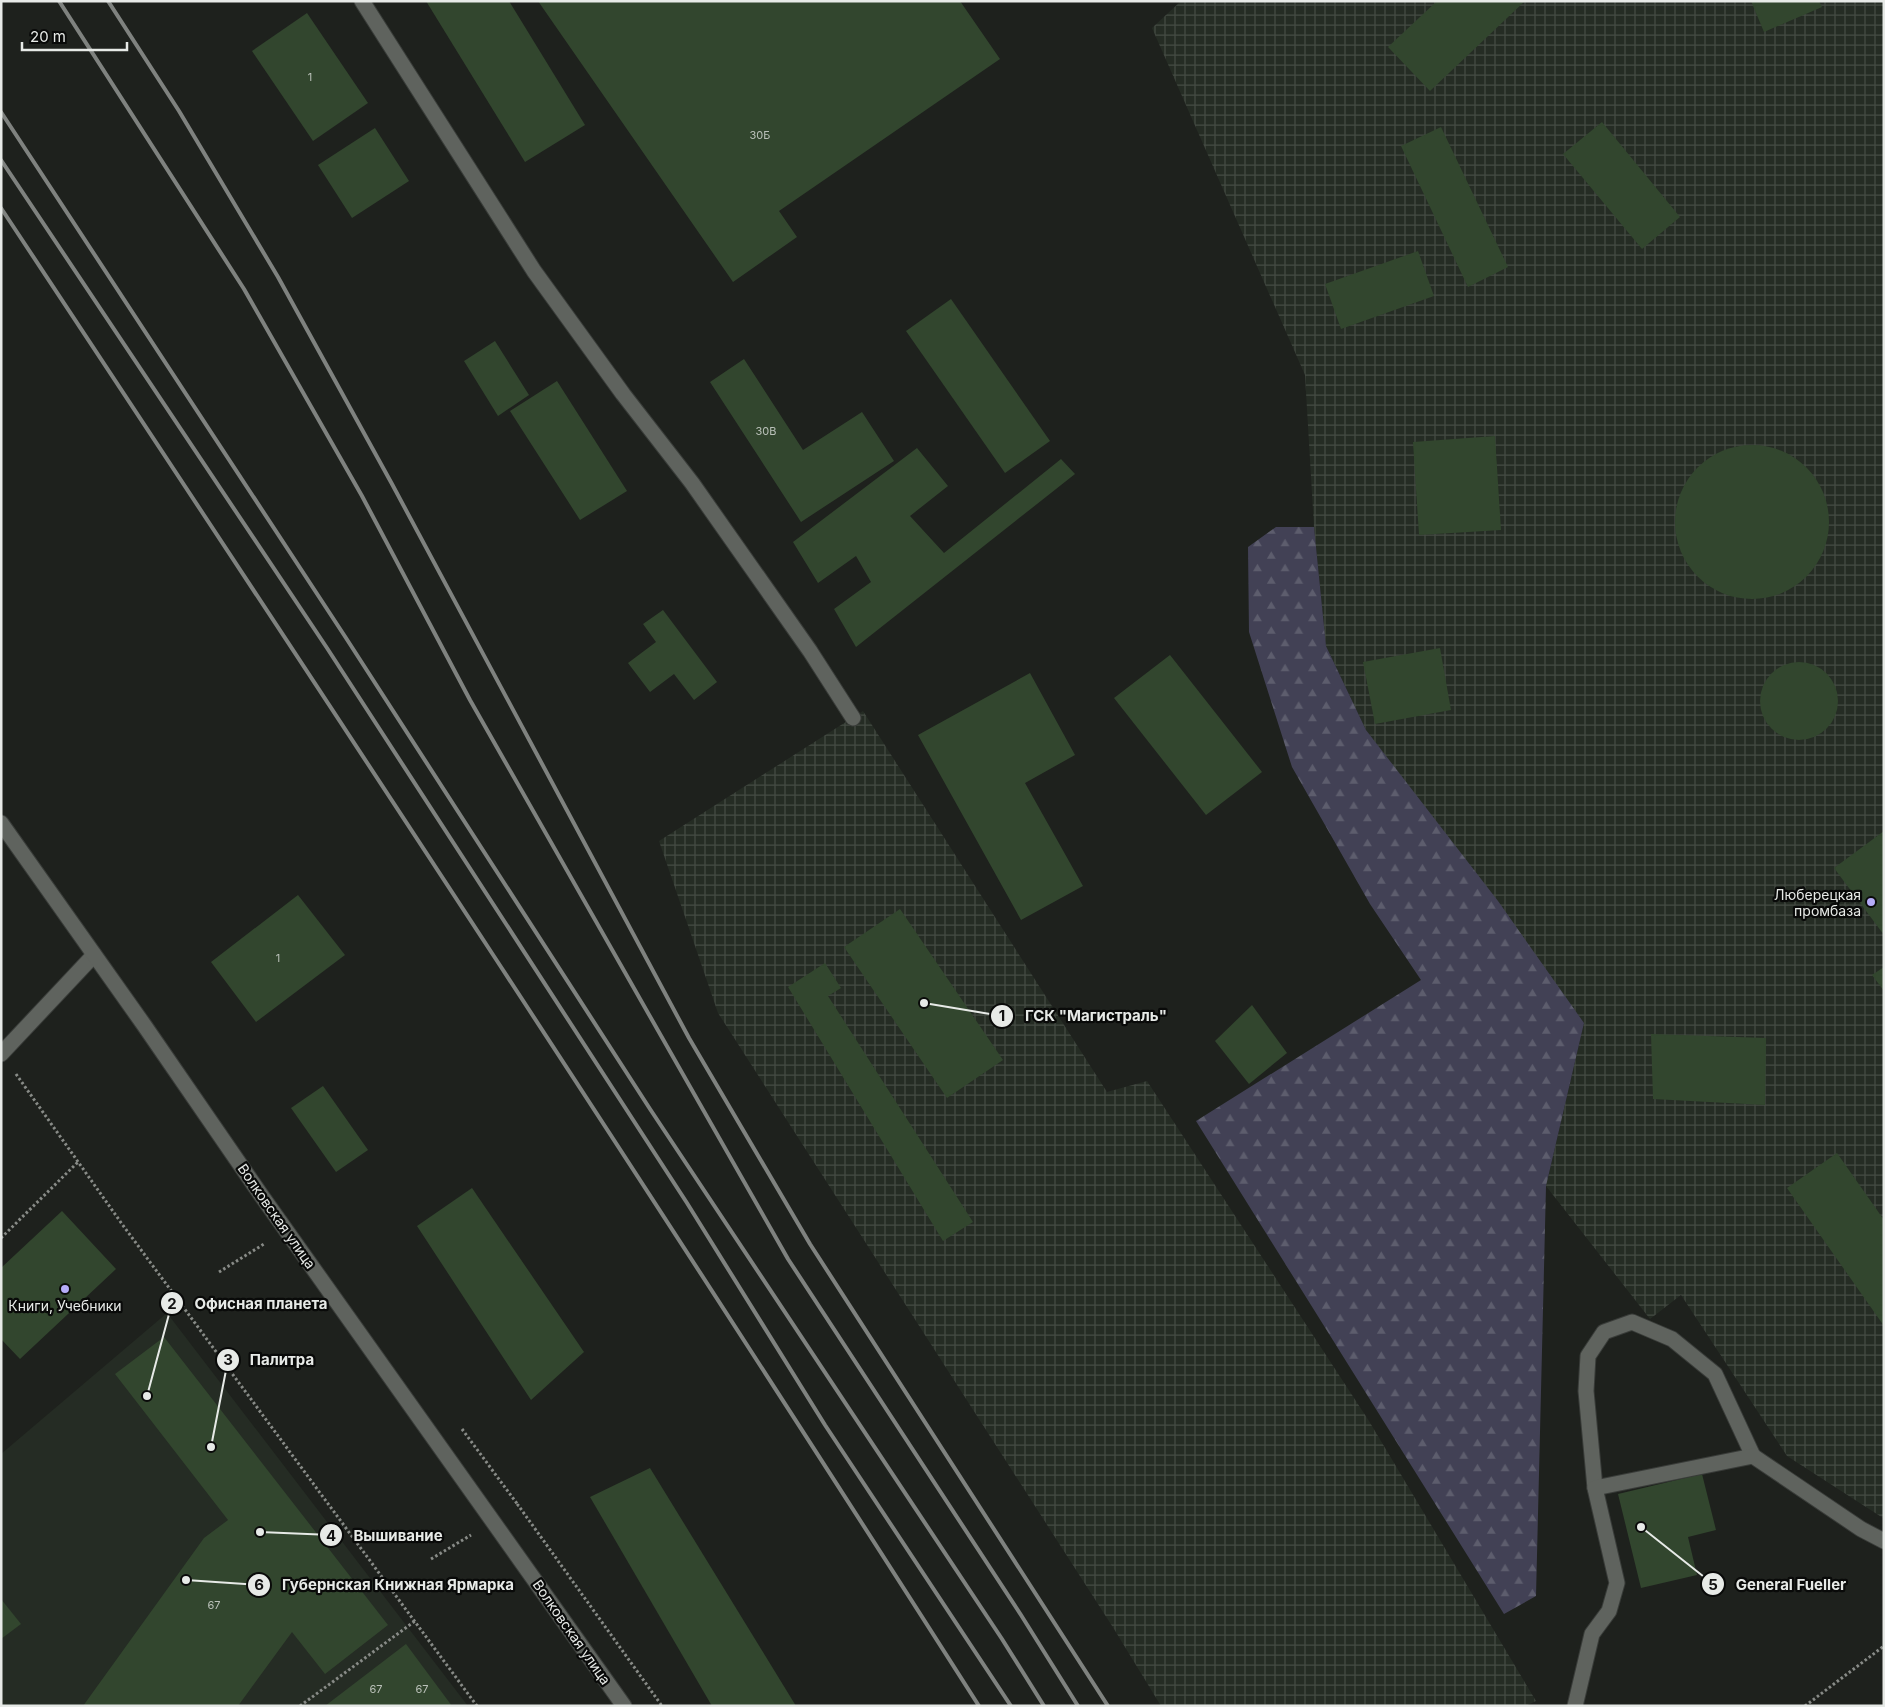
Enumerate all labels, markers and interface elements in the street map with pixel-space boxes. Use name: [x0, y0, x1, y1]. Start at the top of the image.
scale bar: [22, 20, 128, 52]
text: 20 m: [30, 27, 66, 46]
house number: 1: [308, 70, 312, 84]
house number: 30Б: [750, 128, 770, 142]
house number: 30В: [756, 424, 776, 438]
place label: Люберецкая промбаза: [1774, 886, 1861, 919]
marker: Люберецкая промбаза: [1865, 896, 1877, 908]
house number: 1: [276, 951, 280, 965]
callout: ГСК "Магистраль": [990, 1001, 1177, 1031]
text: 1: [999, 1006, 1005, 1025]
text: ГСК "Магистраль": [1025, 1006, 1167, 1025]
street label: Волковская улица: [234, 1160, 320, 1272]
marker: Книги, Учебники: [59, 1283, 71, 1295]
callout: Офисная планета: [159, 1288, 337, 1318]
text: 2: [167, 1294, 177, 1313]
text: Офисная планета: [194, 1294, 328, 1313]
place label: Книги, Учебники: [8, 1297, 122, 1314]
callout: Палитра: [215, 1345, 325, 1375]
text: 3: [223, 1350, 233, 1369]
text: Палитра: [250, 1350, 314, 1369]
callout: Вышивание: [318, 1520, 453, 1550]
text: 4: [326, 1526, 336, 1545]
text: Вышивание: [353, 1526, 443, 1545]
callout: General Fueller: [1700, 1569, 1856, 1599]
callout: Губернская Книжная Ярмарка: [247, 1570, 524, 1600]
text: 6: [254, 1575, 264, 1594]
text: Губернская Книжная Ярмарка: [282, 1575, 514, 1594]
text: 5: [1708, 1575, 1718, 1594]
text: General Fueller: [1736, 1575, 1846, 1594]
street label: Волковская улица: [529, 1576, 615, 1688]
house number: 67: [207, 1598, 221, 1612]
house number: 67: [369, 1682, 383, 1696]
house number: 67: [415, 1682, 429, 1696]

